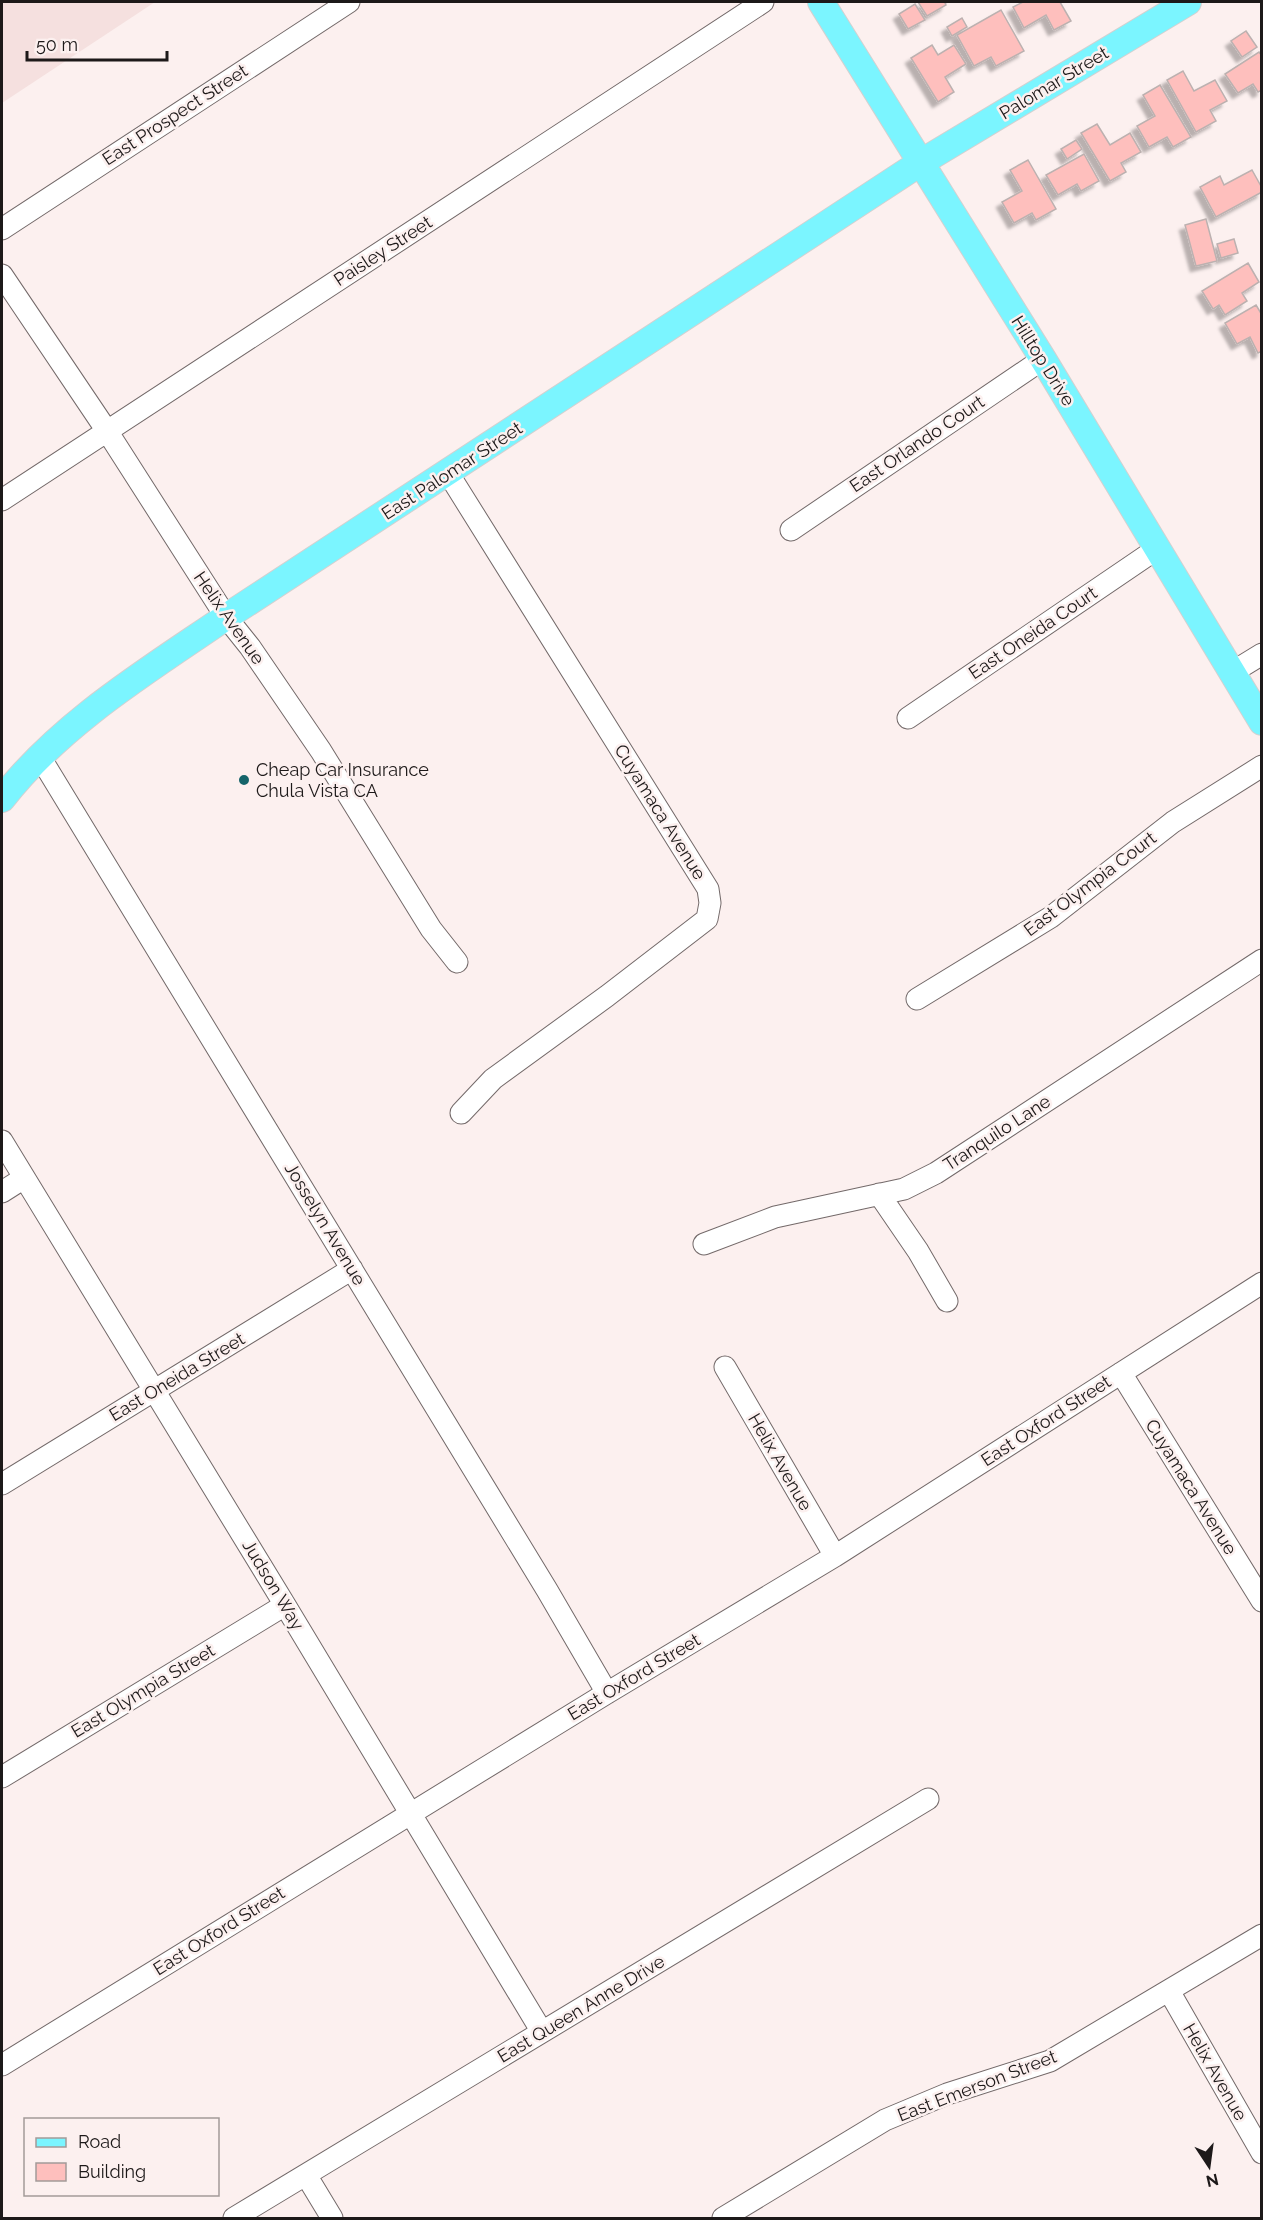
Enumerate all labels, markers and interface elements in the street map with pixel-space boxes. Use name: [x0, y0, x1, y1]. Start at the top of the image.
scale bar: [27, 24, 166, 62]
text: 50 m: [36, 34, 78, 55]
street label: Palomar Street: [996, 42, 1112, 123]
street label: East Prospect Street: [98, 60, 251, 169]
street label: Paisley Street: [330, 211, 436, 290]
street label: Hilltop Drive: [1007, 312, 1080, 410]
street label: East Orlando Court: [846, 391, 988, 496]
street label: East Palomar Street: [378, 417, 526, 524]
street label: Helix Avenue: [190, 567, 269, 669]
street label: East Oneida Court: [965, 582, 1101, 683]
street label: Cuyamaca Avenue: [610, 740, 711, 884]
place label: Cheap Car Insurance Chula Vista CA: [256, 759, 429, 801]
marker: Cheap Car Insurance Chula Vista CA: [237, 773, 251, 787]
street label: East Olympia Court: [1019, 827, 1160, 940]
street label: Tranquilo Lane: [939, 1090, 1054, 1175]
street label: Josselyn Avenue: [281, 1159, 370, 1289]
street label: East Oneida Street: [105, 1328, 248, 1425]
street label: East Oxford Street: [977, 1371, 1115, 1470]
street label: Helix Avenue: [744, 1409, 817, 1514]
street label: Cuyamaca Avenue: [1141, 1415, 1242, 1559]
street label: Judson Way: [238, 1536, 309, 1634]
street label: East Oxford Street: [564, 1629, 704, 1724]
street label: East Olympia Street: [67, 1639, 218, 1742]
street label: East Oxford Street: [149, 1882, 288, 1979]
street label: East Queen Anne Drive: [493, 1950, 668, 2067]
street label: Helix Avenue: [1179, 2019, 1252, 2124]
street label: East Emerson Street: [894, 2045, 1059, 2126]
legend: [24, 2118, 219, 2196]
text: Road: [78, 2131, 121, 2152]
north arrow: [1179, 2136, 1239, 2196]
text: Building: [78, 2161, 146, 2182]
text: N: [1204, 2169, 1220, 2191]

